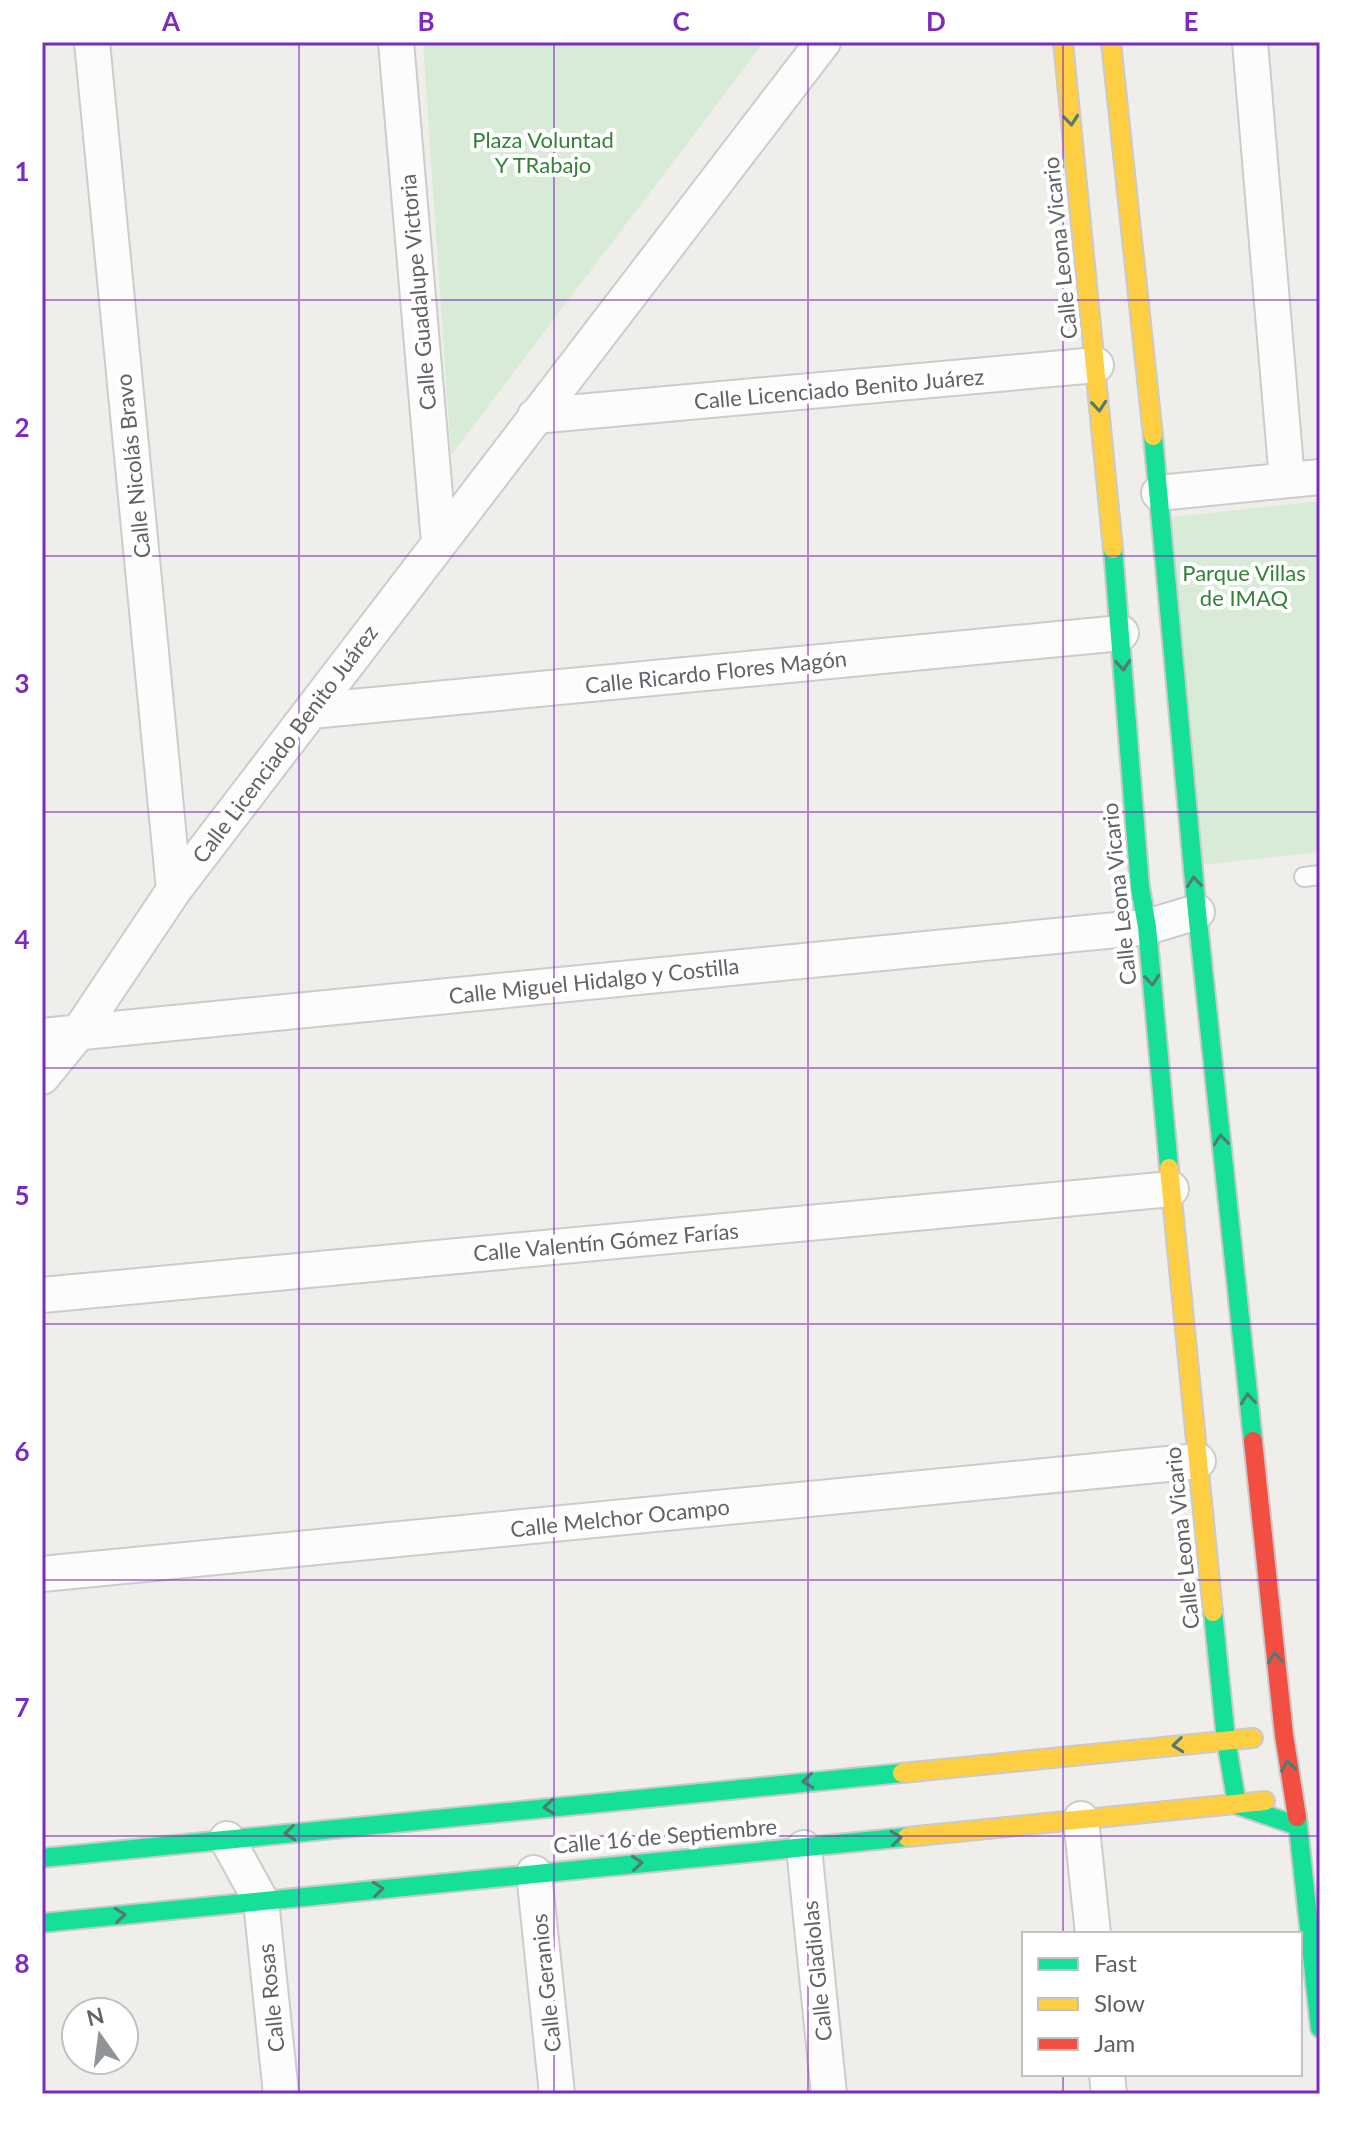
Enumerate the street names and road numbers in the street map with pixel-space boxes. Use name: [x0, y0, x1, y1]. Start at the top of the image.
street label: Calle Leona Vicario: [1036, 156, 1083, 341]
street label: Calle Guadalupe Victoria: [394, 173, 441, 411]
street label: Calle Licenciado Benito Juárez: [693, 362, 985, 415]
street label: Calle Nicolás Bravo: [109, 373, 156, 560]
street label: Calle Licenciado Benito Juárez: [186, 619, 383, 868]
street label: Calle Ricardo Flores Magón: [584, 644, 848, 699]
street label: Calle Leona Vicario: [1095, 802, 1142, 987]
street label: Calle Miguel Hidalgo y Costilla: [447, 952, 741, 1009]
street label: Calle Valentín Gómez Farías: [472, 1216, 740, 1267]
street label: Calle Leona Vicario: [1158, 1446, 1205, 1631]
street label: Calle Melchor Ocampo: [509, 1493, 731, 1542]
street label: Calle 16 de Septiembre: [552, 1812, 778, 1859]
street label: Calle Gladiolas: [796, 1899, 837, 2043]
street label: Calle Geranios: [525, 1912, 566, 2054]
street label: Calle Rosas: [251, 1943, 290, 2054]

